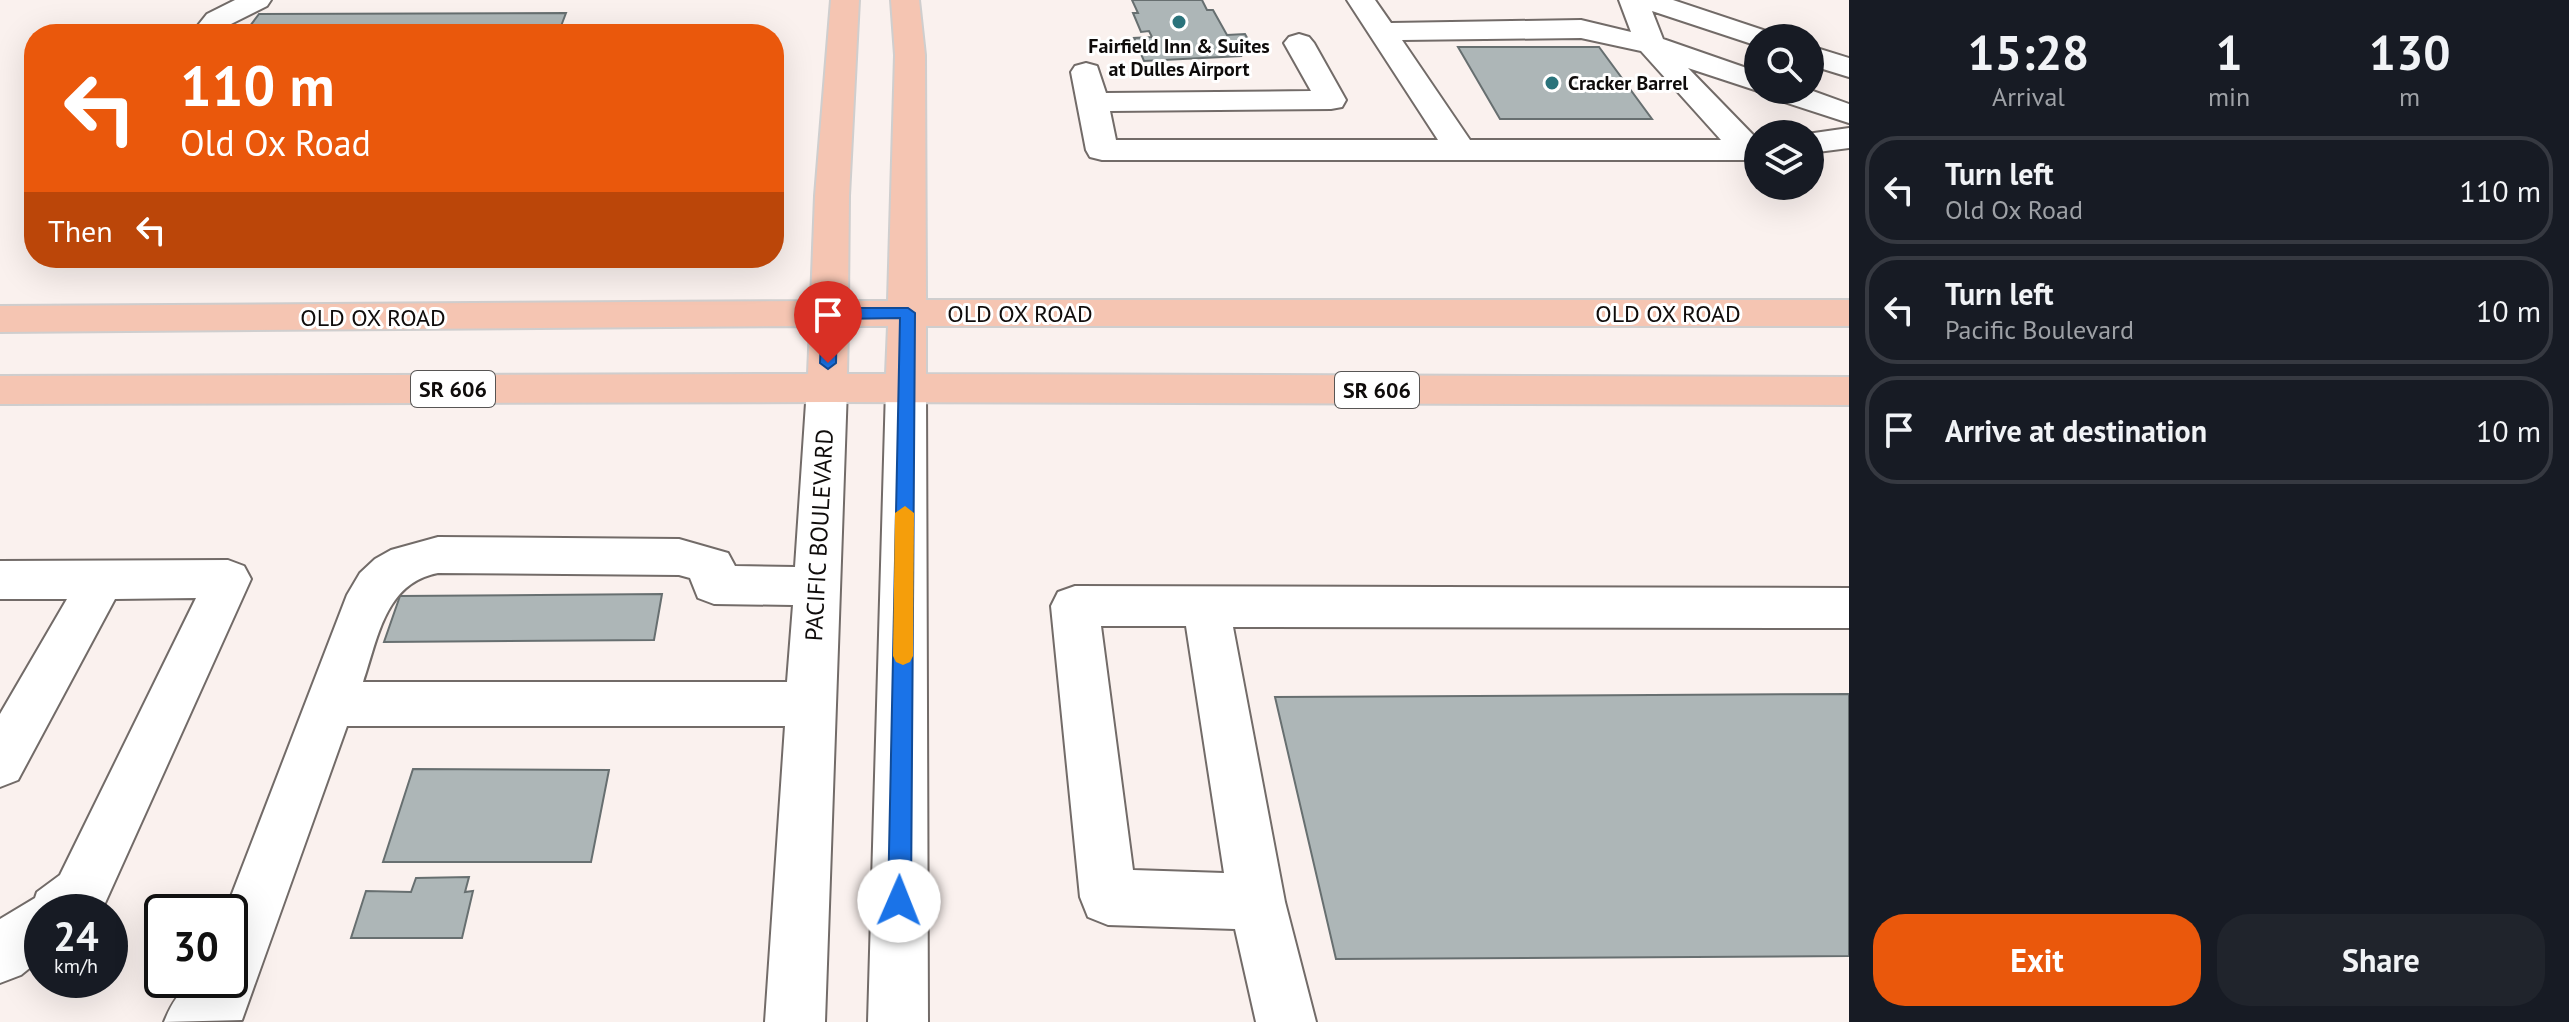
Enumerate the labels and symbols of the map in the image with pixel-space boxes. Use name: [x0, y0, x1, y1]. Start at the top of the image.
marker: Fairfield Inn & Suites at Dulles Airport: [1170, 13, 1188, 31]
place label: Fairfield Inn & Suites at Dulles Airport: [1088, 33, 1270, 82]
place label: Cracker Barrel: [1568, 70, 1688, 96]
marker: Cracker Barrel: [1543, 74, 1561, 92]
pin: [794, 281, 862, 363]
street label: OLD OX ROAD: [947, 298, 1093, 329]
street label: OLD OX ROAD: [1595, 298, 1741, 329]
street label: OLD OX ROAD: [300, 302, 446, 333]
road number: SR 606: [411, 371, 495, 407]
road number: SR 606: [1335, 372, 1419, 408]
street label: PACIFIC BOULEVARD: [798, 428, 840, 642]
position arrow: [857, 859, 941, 943]
speed limit sign: 30: [144, 894, 248, 998]

